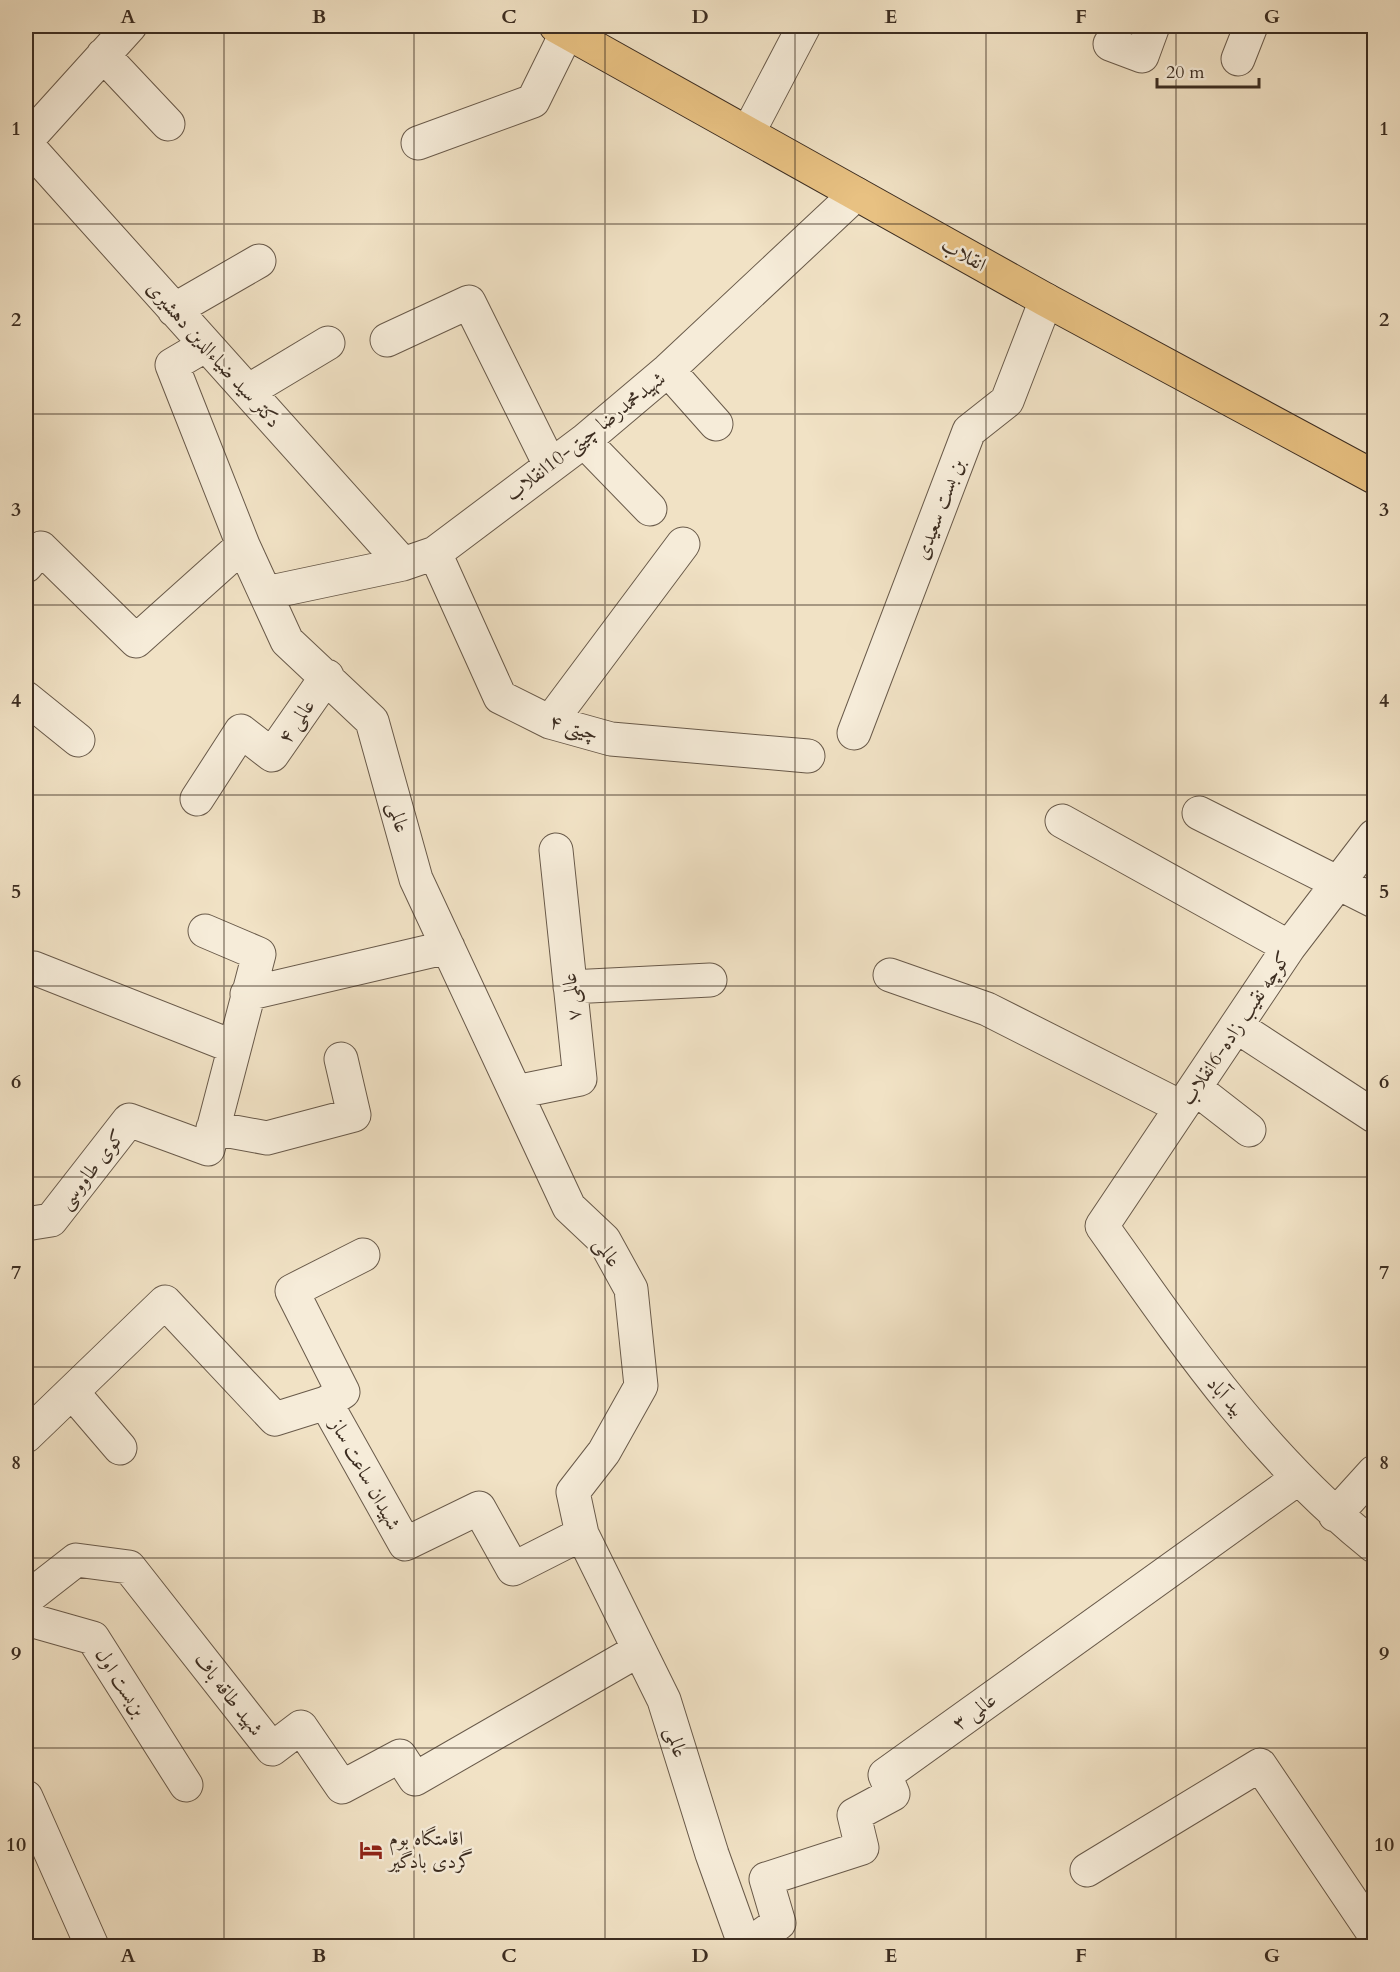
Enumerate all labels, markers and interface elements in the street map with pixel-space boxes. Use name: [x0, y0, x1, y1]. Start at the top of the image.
text: A: [120, 3, 136, 30]
text: B: [312, 3, 326, 30]
text: C: [501, 3, 517, 30]
text: D: [691, 3, 709, 30]
text: E: [885, 3, 897, 30]
text: F: [1075, 3, 1087, 30]
text: G: [1264, 3, 1280, 30]
scale bar: [1157, 51, 1259, 89]
text: 20 m: [1166, 60, 1205, 85]
text: 1: [11, 115, 21, 142]
text: 1: [1379, 115, 1389, 142]
street label: انقلاب: [936, 231, 991, 278]
street label: دکتر سید ضیاءالدین دهشیری: [140, 275, 287, 434]
text: 2: [11, 306, 21, 333]
text: 2: [1379, 306, 1389, 333]
street label: شهیدمحمدرضا چیتی-10انقلاب: [500, 365, 672, 508]
street label: بن بست سعیدی: [908, 455, 971, 563]
text: 3: [11, 496, 21, 523]
text: 3: [1379, 496, 1389, 523]
text: 4: [11, 687, 21, 714]
text: 4: [1379, 687, 1389, 714]
street label: عالمی ۴: [272, 694, 321, 749]
street label: چیتی ۴: [546, 707, 602, 749]
street label: عالمی: [381, 798, 416, 836]
text: 5: [11, 878, 21, 905]
text: 5: [1379, 878, 1389, 905]
street label: کوچه نقیب زاده-6انقلاب: [1174, 946, 1297, 1111]
street label: عالمی ۷: [556, 972, 587, 1022]
text: 6: [11, 1068, 21, 1095]
text: 6: [1379, 1068, 1389, 1095]
street label: کوی طاووسی: [52, 1124, 132, 1215]
street label: عالمی: [588, 1232, 627, 1273]
text: 7: [11, 1259, 21, 1286]
text: 7: [1379, 1259, 1389, 1286]
street label: بید آباد: [1201, 1371, 1251, 1422]
street label: شهیدان ساعت ساز: [323, 1412, 407, 1535]
text: 8: [11, 1449, 21, 1476]
text: 8: [1379, 1449, 1389, 1476]
text: 9: [11, 1640, 21, 1667]
text: 9: [1379, 1640, 1389, 1667]
street label: بن‌بست اول: [89, 1643, 152, 1722]
street label: شهید طاقه باف: [188, 1647, 270, 1741]
street label: عالمی ۳: [947, 1686, 1002, 1737]
street label: عالمی: [659, 1723, 694, 1761]
place label: اقامتگاه بوم گردی بادگیر: [387, 1825, 473, 1875]
text: 10: [6, 1831, 26, 1858]
text: 10: [1374, 1831, 1394, 1858]
hotel icon: اقامتگاه بوم گردی بادگیر: [358, 1837, 384, 1863]
text: A: [120, 1942, 136, 1969]
text: B: [312, 1942, 326, 1969]
text: C: [501, 1942, 517, 1969]
text: D: [691, 1942, 709, 1969]
text: E: [885, 1942, 897, 1969]
text: F: [1075, 1942, 1087, 1969]
text: G: [1264, 1942, 1280, 1969]

